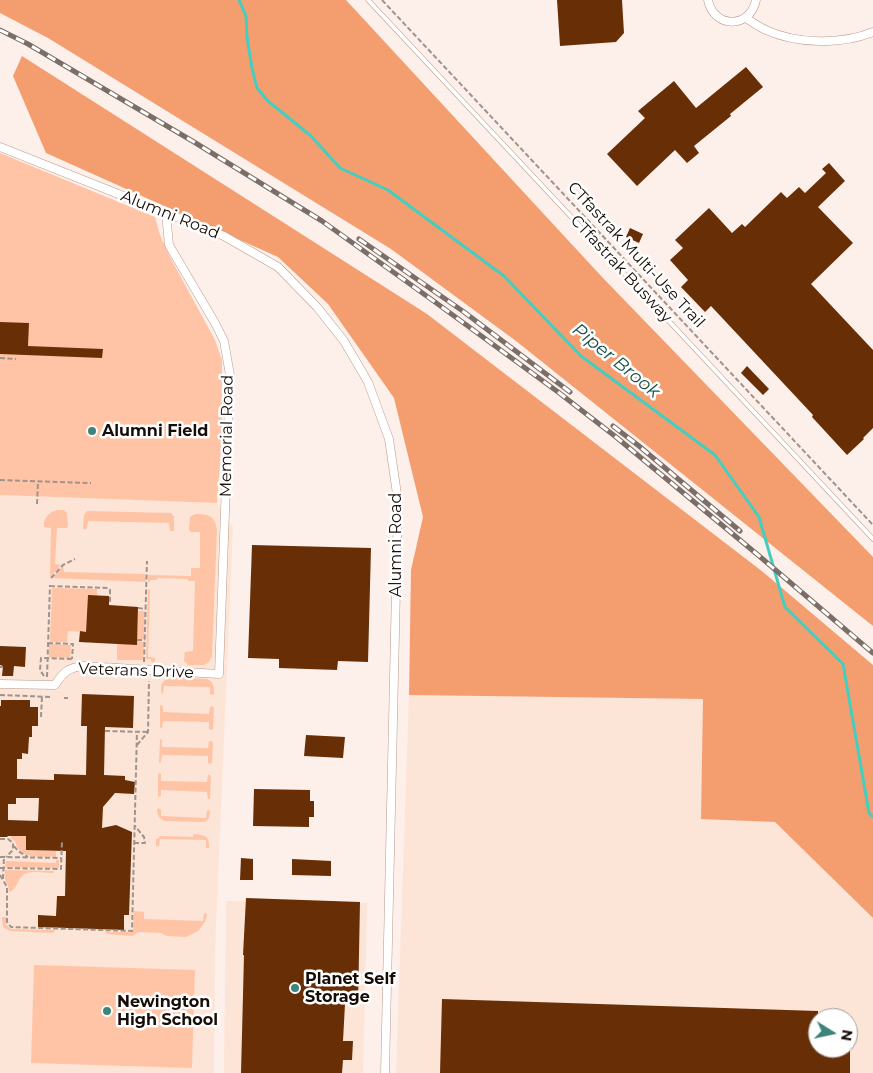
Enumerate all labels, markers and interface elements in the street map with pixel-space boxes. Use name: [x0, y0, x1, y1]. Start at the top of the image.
street label: CTfastrak Multi-Use Trail: [563, 178, 709, 332]
street label: Alumni Road: [118, 186, 222, 244]
street label: CTfastrak Busway: [566, 211, 676, 327]
water label: Piper Brook: [568, 319, 664, 403]
street label: Memorial Road: [216, 375, 238, 497]
place label: Alumni Field: [102, 421, 208, 441]
marker: Alumni Field: [86, 425, 98, 437]
street label: Alumni Road: [386, 493, 406, 597]
street label: Veterans Drive: [78, 659, 194, 683]
place label: Planet Self Storage: [305, 969, 395, 1007]
marker: Planet Self Storage: [289, 982, 301, 994]
place label: Newington High School: [117, 992, 218, 1030]
marker: Newington High School: [101, 1005, 113, 1017]
north arrow: [808, 1008, 858, 1058]
text: N: [837, 1028, 857, 1043]

